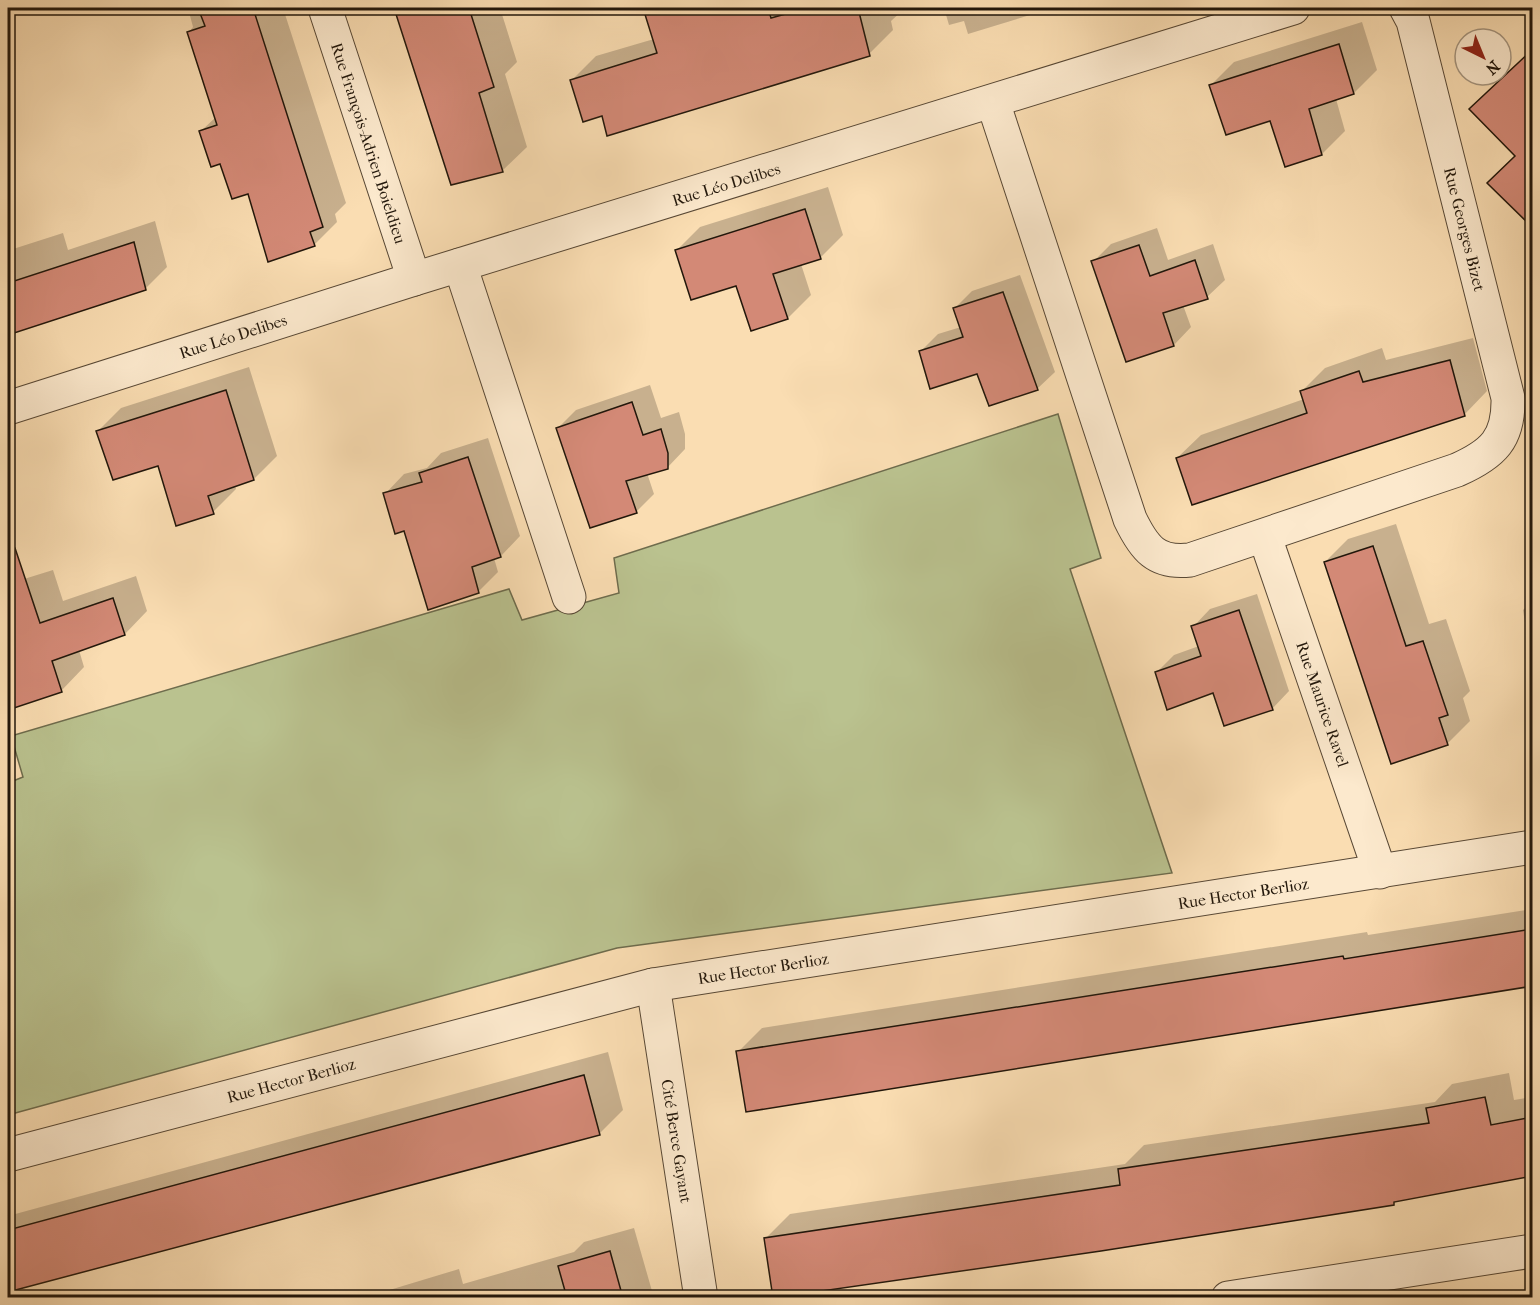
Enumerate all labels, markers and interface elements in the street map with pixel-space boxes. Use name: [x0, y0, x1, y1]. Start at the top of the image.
north arrow: [1453, 27, 1513, 87]
street label: Rue François-Adrien Boieldieu: [327, 40, 410, 246]
text: N: [1481, 57, 1504, 79]
street label: Rue Léo Delibes: [670, 159, 783, 210]
street label: Rue Georges Bizet: [1440, 165, 1489, 293]
street label: Rue Léo Delibes: [177, 310, 290, 363]
street label: Rue Maurice Ravel: [1292, 639, 1353, 770]
street label: Rue Hector Berlioz: [1176, 874, 1310, 913]
street label: Rue Hector Berlioz: [696, 949, 830, 988]
street label: Rue Hector Berlioz: [225, 1054, 357, 1107]
street label: Cité Berce Gayant: [657, 1078, 696, 1205]

